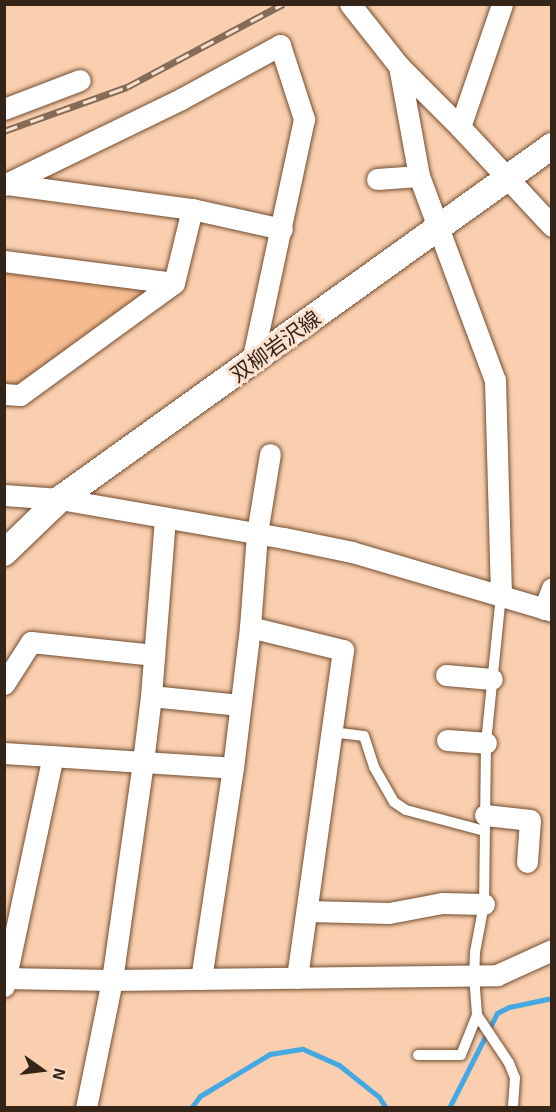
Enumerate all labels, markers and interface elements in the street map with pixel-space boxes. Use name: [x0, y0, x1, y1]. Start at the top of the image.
street label: 双柳岩沢線: [225, 305, 325, 387]
north arrow: [12, 1040, 72, 1100]
text: N: [49, 1067, 71, 1082]

